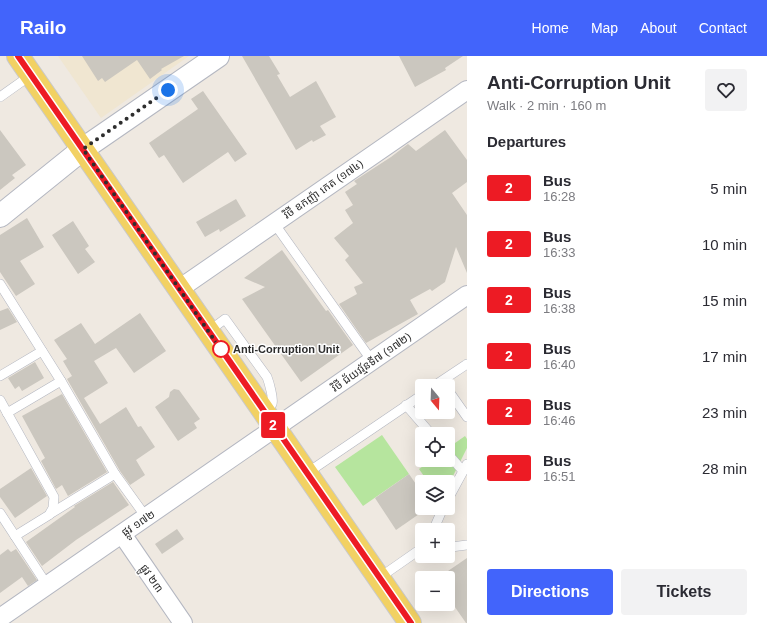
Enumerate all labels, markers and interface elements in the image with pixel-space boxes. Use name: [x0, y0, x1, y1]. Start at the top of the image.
text: Railo: [20, 17, 66, 38]
text: Home: [532, 20, 569, 36]
text: Map: [591, 20, 618, 36]
text: About: [640, 20, 677, 36]
text: Contact: [699, 20, 747, 36]
button: heart: [705, 69, 747, 111]
text: Anti-Corruption Unit: [487, 72, 671, 93]
your location: [158, 80, 178, 100]
text: Walk · 2 min · 160 m: [487, 98, 606, 113]
text: Departures: [487, 133, 566, 150]
street label: វិថី ឧកញ៉ា កេត (១៧៤): [280, 156, 366, 222]
text: Bus: [543, 172, 571, 189]
text: 2: [505, 180, 513, 196]
text: 5 min: [710, 180, 747, 197]
text: 16:28: [543, 189, 576, 204]
text: Bus: [543, 228, 571, 245]
text: 2: [505, 236, 513, 252]
text: 10 min: [702, 236, 747, 253]
text: 16:33: [543, 245, 576, 260]
text: Bus: [543, 284, 571, 301]
text: 2: [505, 292, 513, 308]
text: 15 min: [702, 292, 747, 309]
text: 16:38: [543, 301, 576, 316]
street label: វិថី ជ័យវរ្ម័នទី៧ (១៧២): [328, 329, 414, 395]
marker: Anti-Corruption Unit: [212, 340, 230, 358]
text: Bus: [543, 340, 571, 357]
place label: Anti-Corruption Unit: [233, 343, 340, 355]
text: 2: [505, 348, 513, 364]
text: 17 min: [702, 348, 747, 365]
text: 16:40: [543, 357, 576, 372]
north arrow: [415, 379, 455, 419]
map controls: [415, 379, 455, 611]
text: Bus: [543, 396, 571, 413]
text: 2: [505, 404, 513, 420]
text: 23 min: [702, 404, 747, 421]
line badge: 2: [260, 412, 286, 438]
text: 16:46: [543, 413, 576, 428]
text: 2: [269, 417, 277, 433]
button: locate: [415, 427, 455, 467]
text: Bus: [543, 452, 571, 469]
text: 2: [505, 460, 513, 476]
text: 28 min: [702, 460, 747, 477]
text: 16:51: [543, 469, 576, 484]
button: layers: [415, 475, 455, 515]
street label: ផ្លូវ ១៧២: [119, 508, 159, 542]
button: +: [415, 523, 455, 563]
street label: ផ្លូវ ២៣: [135, 562, 166, 597]
button: Directions: [487, 569, 613, 615]
button: Tickets: [621, 569, 747, 615]
button: −: [415, 571, 455, 611]

